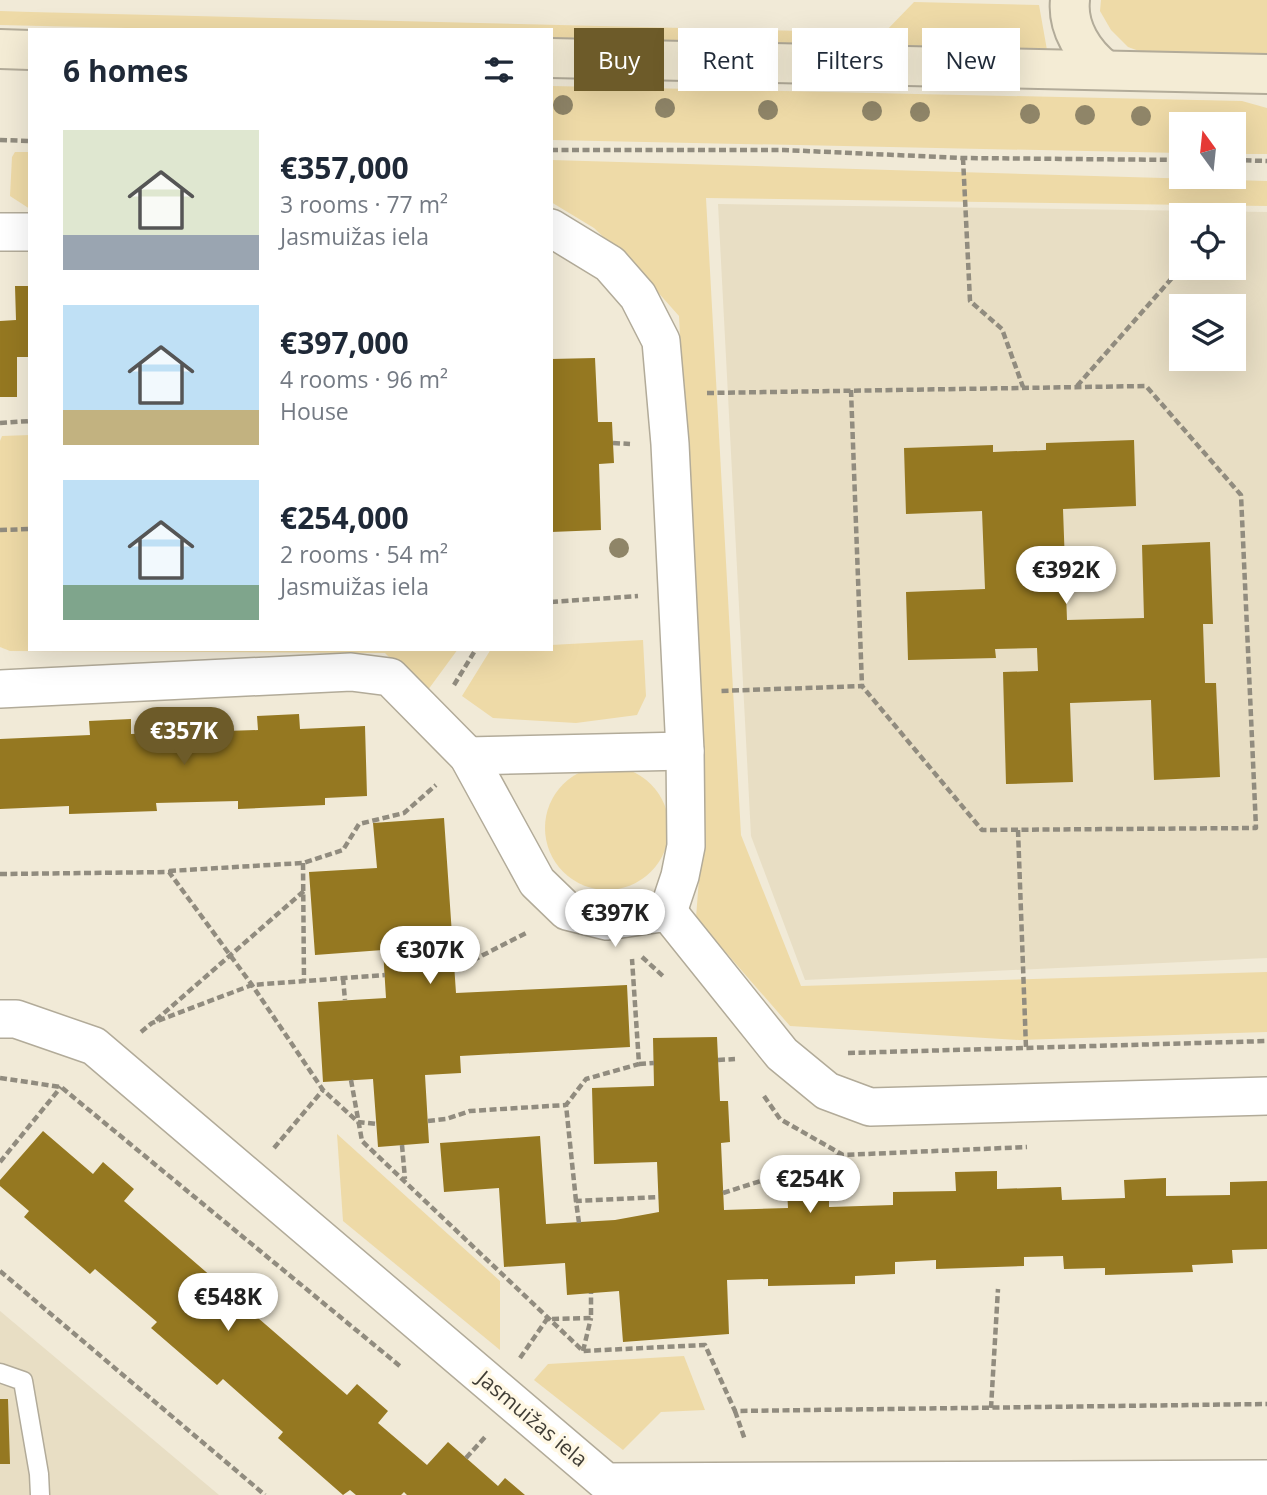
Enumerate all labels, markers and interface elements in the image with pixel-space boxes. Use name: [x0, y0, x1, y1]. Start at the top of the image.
chip: Buy: [574, 28, 664, 91]
chip: Rent: [678, 28, 778, 91]
chip: Filters: [792, 28, 908, 91]
chip: New: [922, 28, 1020, 91]
text: 6 homes: [63, 50, 188, 91]
icon: filters: [480, 51, 518, 89]
north arrow: [1169, 112, 1246, 189]
map controls: [1169, 112, 1246, 371]
text: €357,000: [280, 147, 409, 188]
icon: home: [119, 158, 203, 242]
text: 3 rooms · 77 m²: [280, 188, 448, 220]
button: locate: [1169, 203, 1246, 280]
text: Jasmuižas iela: [280, 220, 429, 252]
button: layers: [1169, 294, 1246, 371]
text: €397,000: [280, 322, 409, 363]
icon: home: [119, 333, 203, 417]
text: 4 rooms · 96 m²: [280, 363, 448, 395]
text: House: [280, 395, 349, 427]
text: €254,000: [280, 497, 409, 538]
icon: home: [119, 508, 203, 592]
text: 2 rooms · 54 m²: [280, 538, 448, 570]
pin: €392K: [1017, 546, 1115, 606]
text: €392K: [1032, 553, 1100, 585]
text: Jasmuižas iela: [280, 570, 429, 602]
pin: €357K: [135, 708, 233, 767]
text: €357K: [150, 714, 218, 746]
pin: €397K: [566, 890, 664, 949]
text: €397K: [581, 896, 649, 928]
pin: €307K: [381, 926, 479, 986]
text: €307K: [396, 933, 464, 965]
pin: €254K: [761, 1156, 859, 1215]
text: €254K: [776, 1162, 844, 1194]
pin: €548K: [179, 1274, 277, 1333]
text: €548K: [194, 1280, 262, 1312]
street label: Jasmuižas iela: [470, 1363, 594, 1473]

